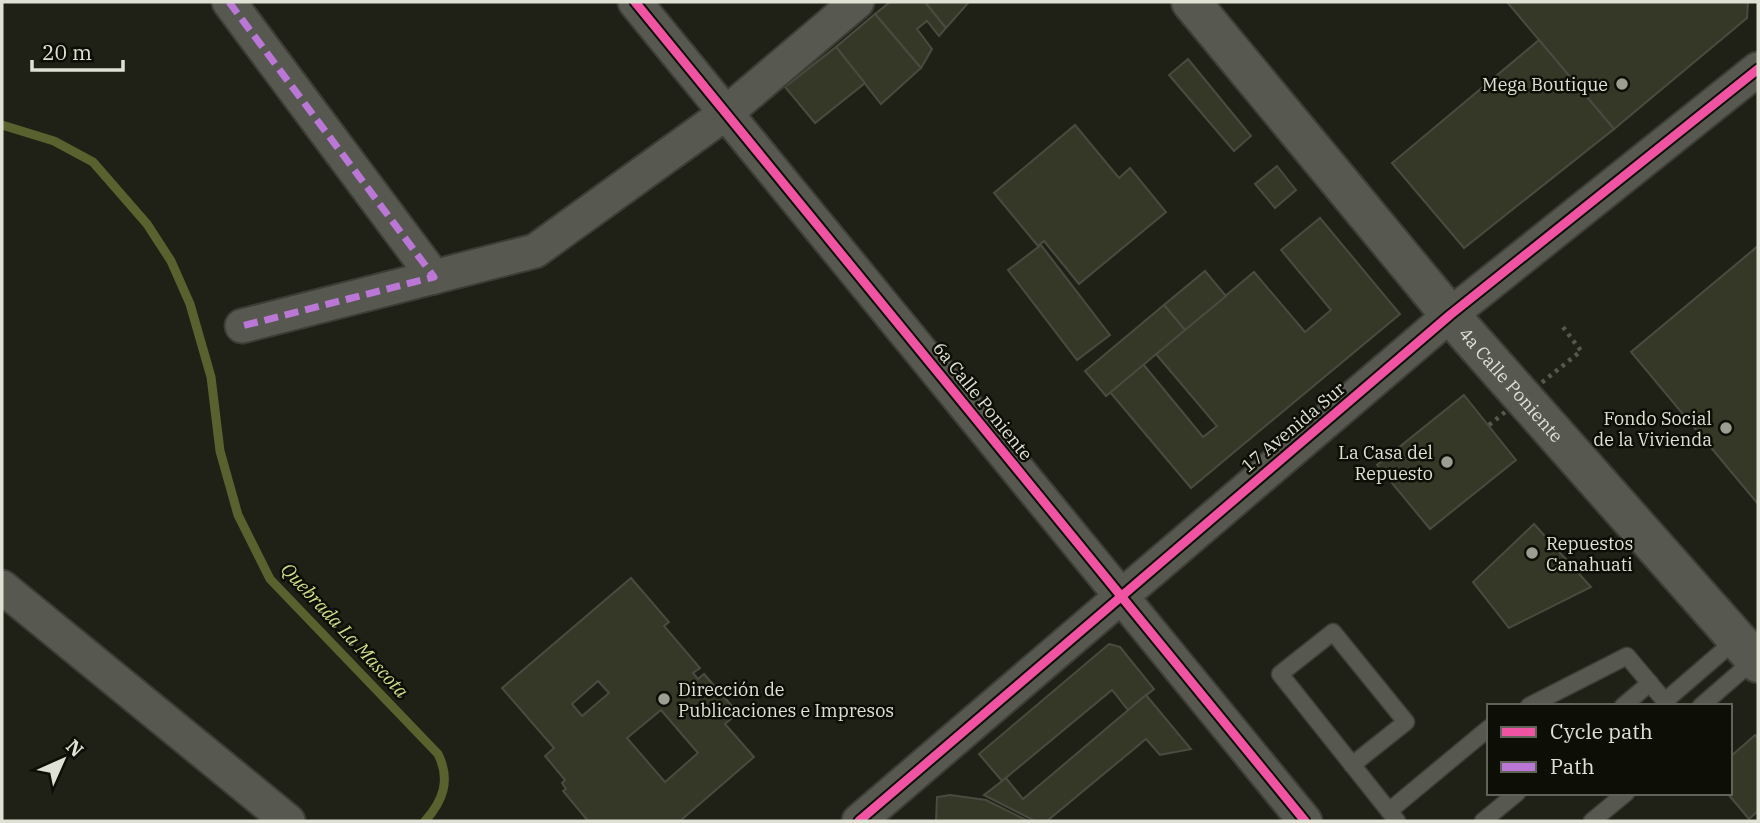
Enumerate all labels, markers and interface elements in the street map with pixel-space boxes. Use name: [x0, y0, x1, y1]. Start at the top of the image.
scale bar: [32, 28, 122, 72]
text: 20 m: [42, 38, 92, 66]
place label: Mega Boutique: [1482, 73, 1608, 96]
marker: Mega Boutique: [1614, 76, 1630, 92]
street label: 4a Calle Poniente: [1454, 322, 1569, 447]
street label: 6a Calle Poniente: [928, 337, 1038, 465]
street label: 17 Avenida Sur: [1236, 377, 1350, 477]
place label: Fondo Social de la Vivienda: [1593, 407, 1712, 451]
marker: Fondo Social de la Vivienda: [1718, 420, 1734, 436]
place label: La Casa del Repuesto: [1338, 441, 1433, 485]
marker: La Casa del Repuesto: [1439, 454, 1455, 470]
place label: Repuestos Canahuati: [1546, 532, 1633, 576]
marker: Repuestos Canahuati: [1524, 545, 1540, 561]
water label: Quebrada La Mascota: [276, 557, 414, 703]
place label: Dirección de Publicaciones e Impresos: [678, 678, 894, 722]
marker: Dirección de Publicaciones e Impresos: [656, 691, 672, 707]
legend: [1487, 704, 1732, 795]
text: Cycle path: [1550, 717, 1653, 745]
north arrow: [28, 725, 98, 795]
text: N: [61, 734, 89, 762]
text: Path: [1550, 752, 1595, 780]

